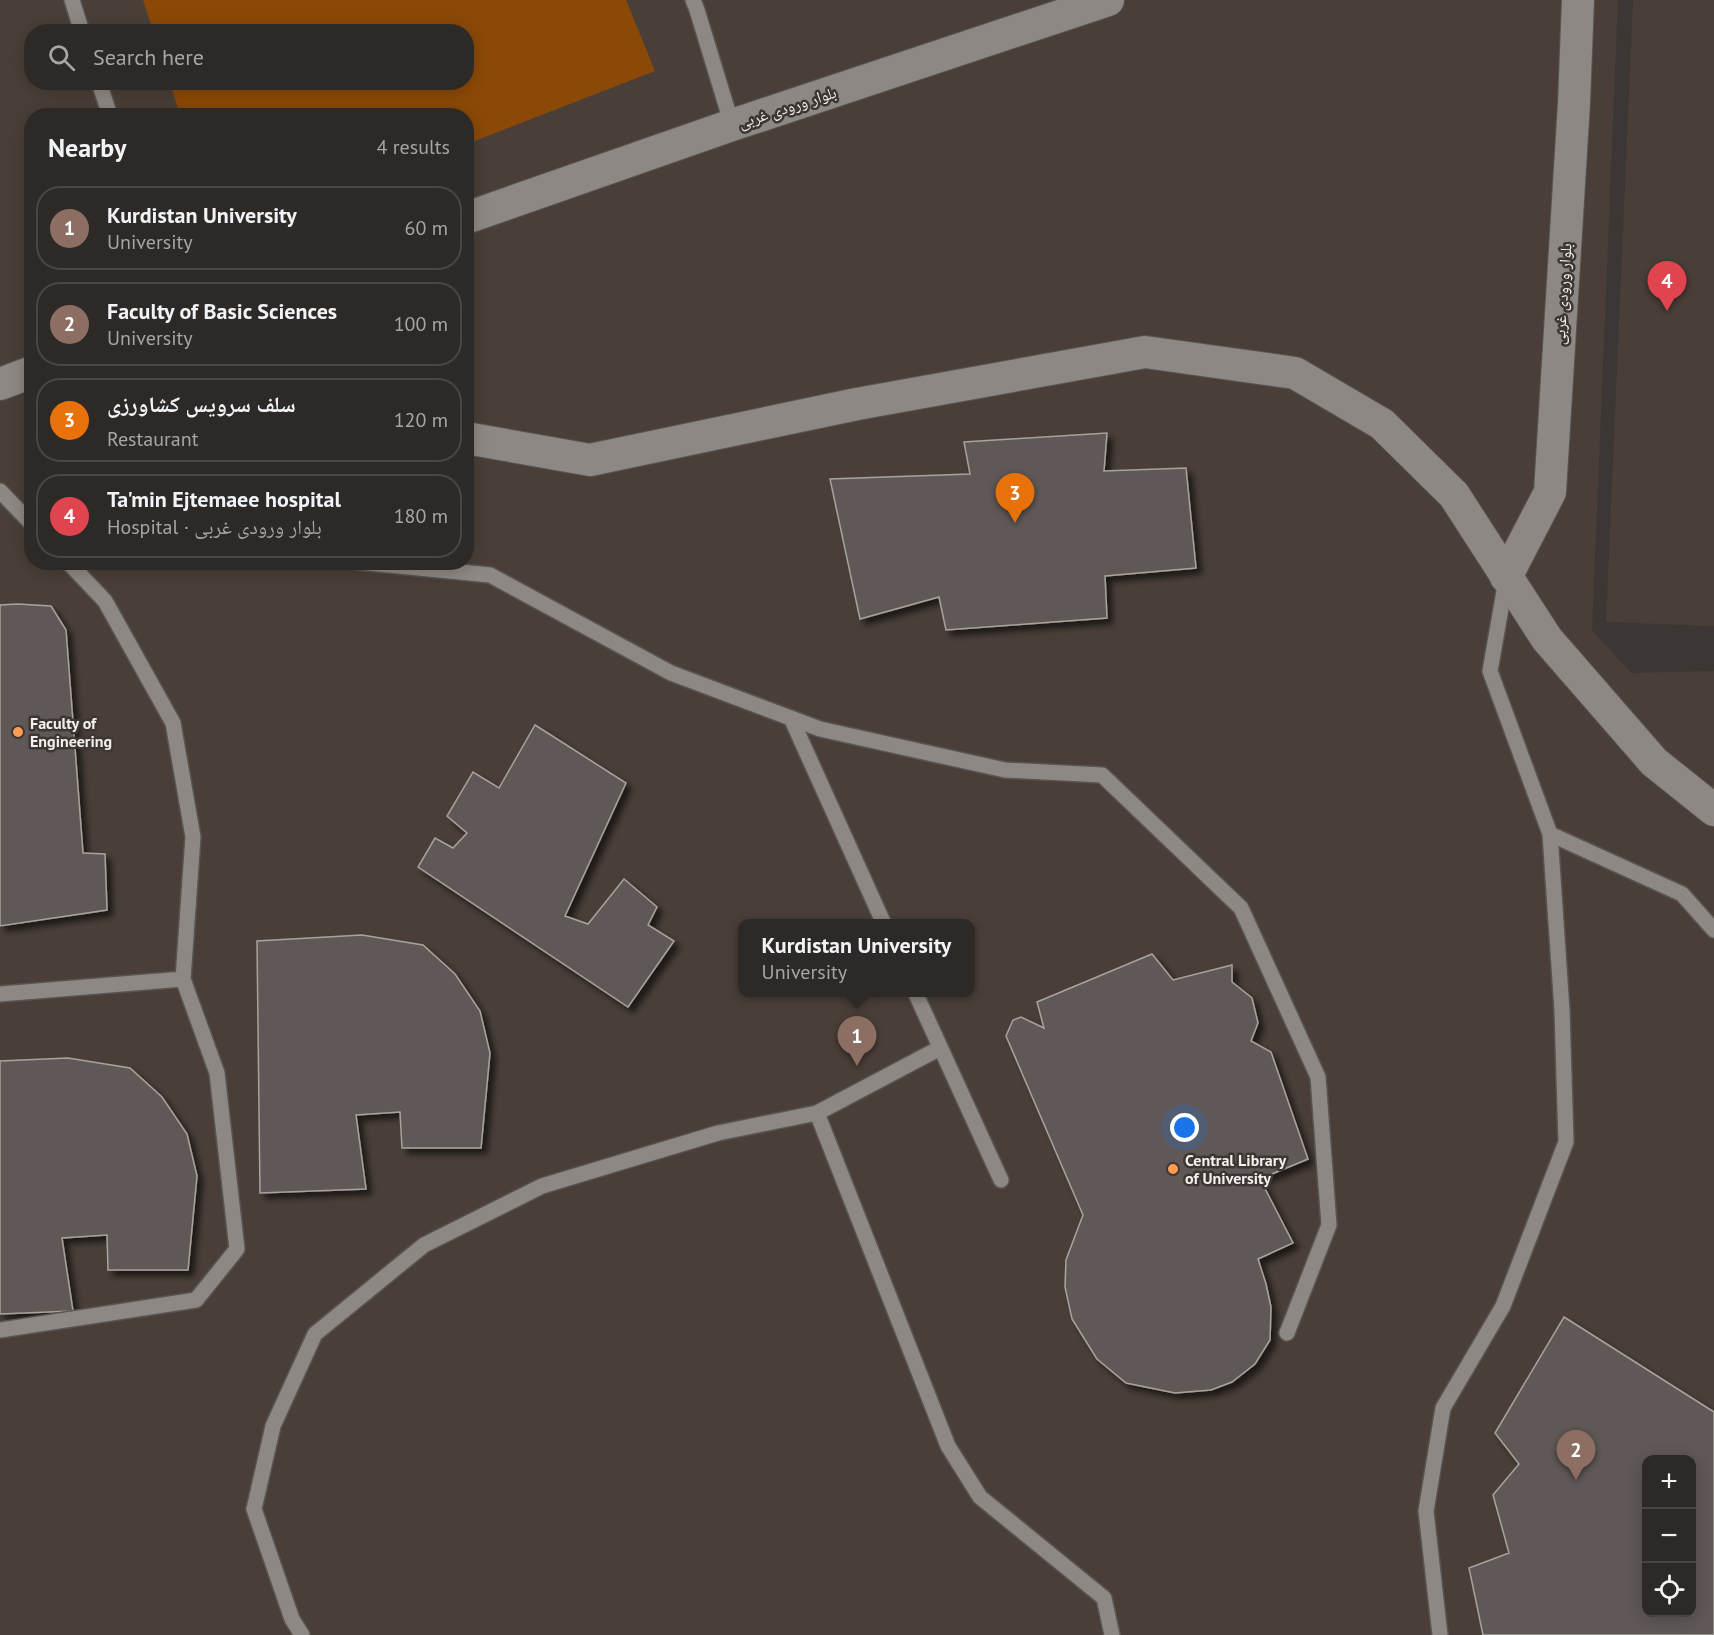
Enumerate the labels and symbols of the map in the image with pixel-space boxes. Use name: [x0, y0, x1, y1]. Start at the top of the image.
street label: بلوار ورودی غربی: [735, 82, 839, 133]
street label: بلوار ورودی غربی: [1548, 242, 1577, 346]
pin: 4: [1648, 262, 1686, 311]
pin: 3: [996, 474, 1034, 523]
place label: Faculty of Engineering: [30, 713, 112, 751]
marker: Faculty of Engineering: [11, 725, 25, 739]
pin: 1: [838, 1016, 876, 1066]
your location: [1170, 1113, 1199, 1142]
place label: Central Library of University: [1185, 1150, 1286, 1188]
marker: Central Library of University: [1166, 1162, 1180, 1176]
pin: 2: [1556, 1430, 1596, 1480]

